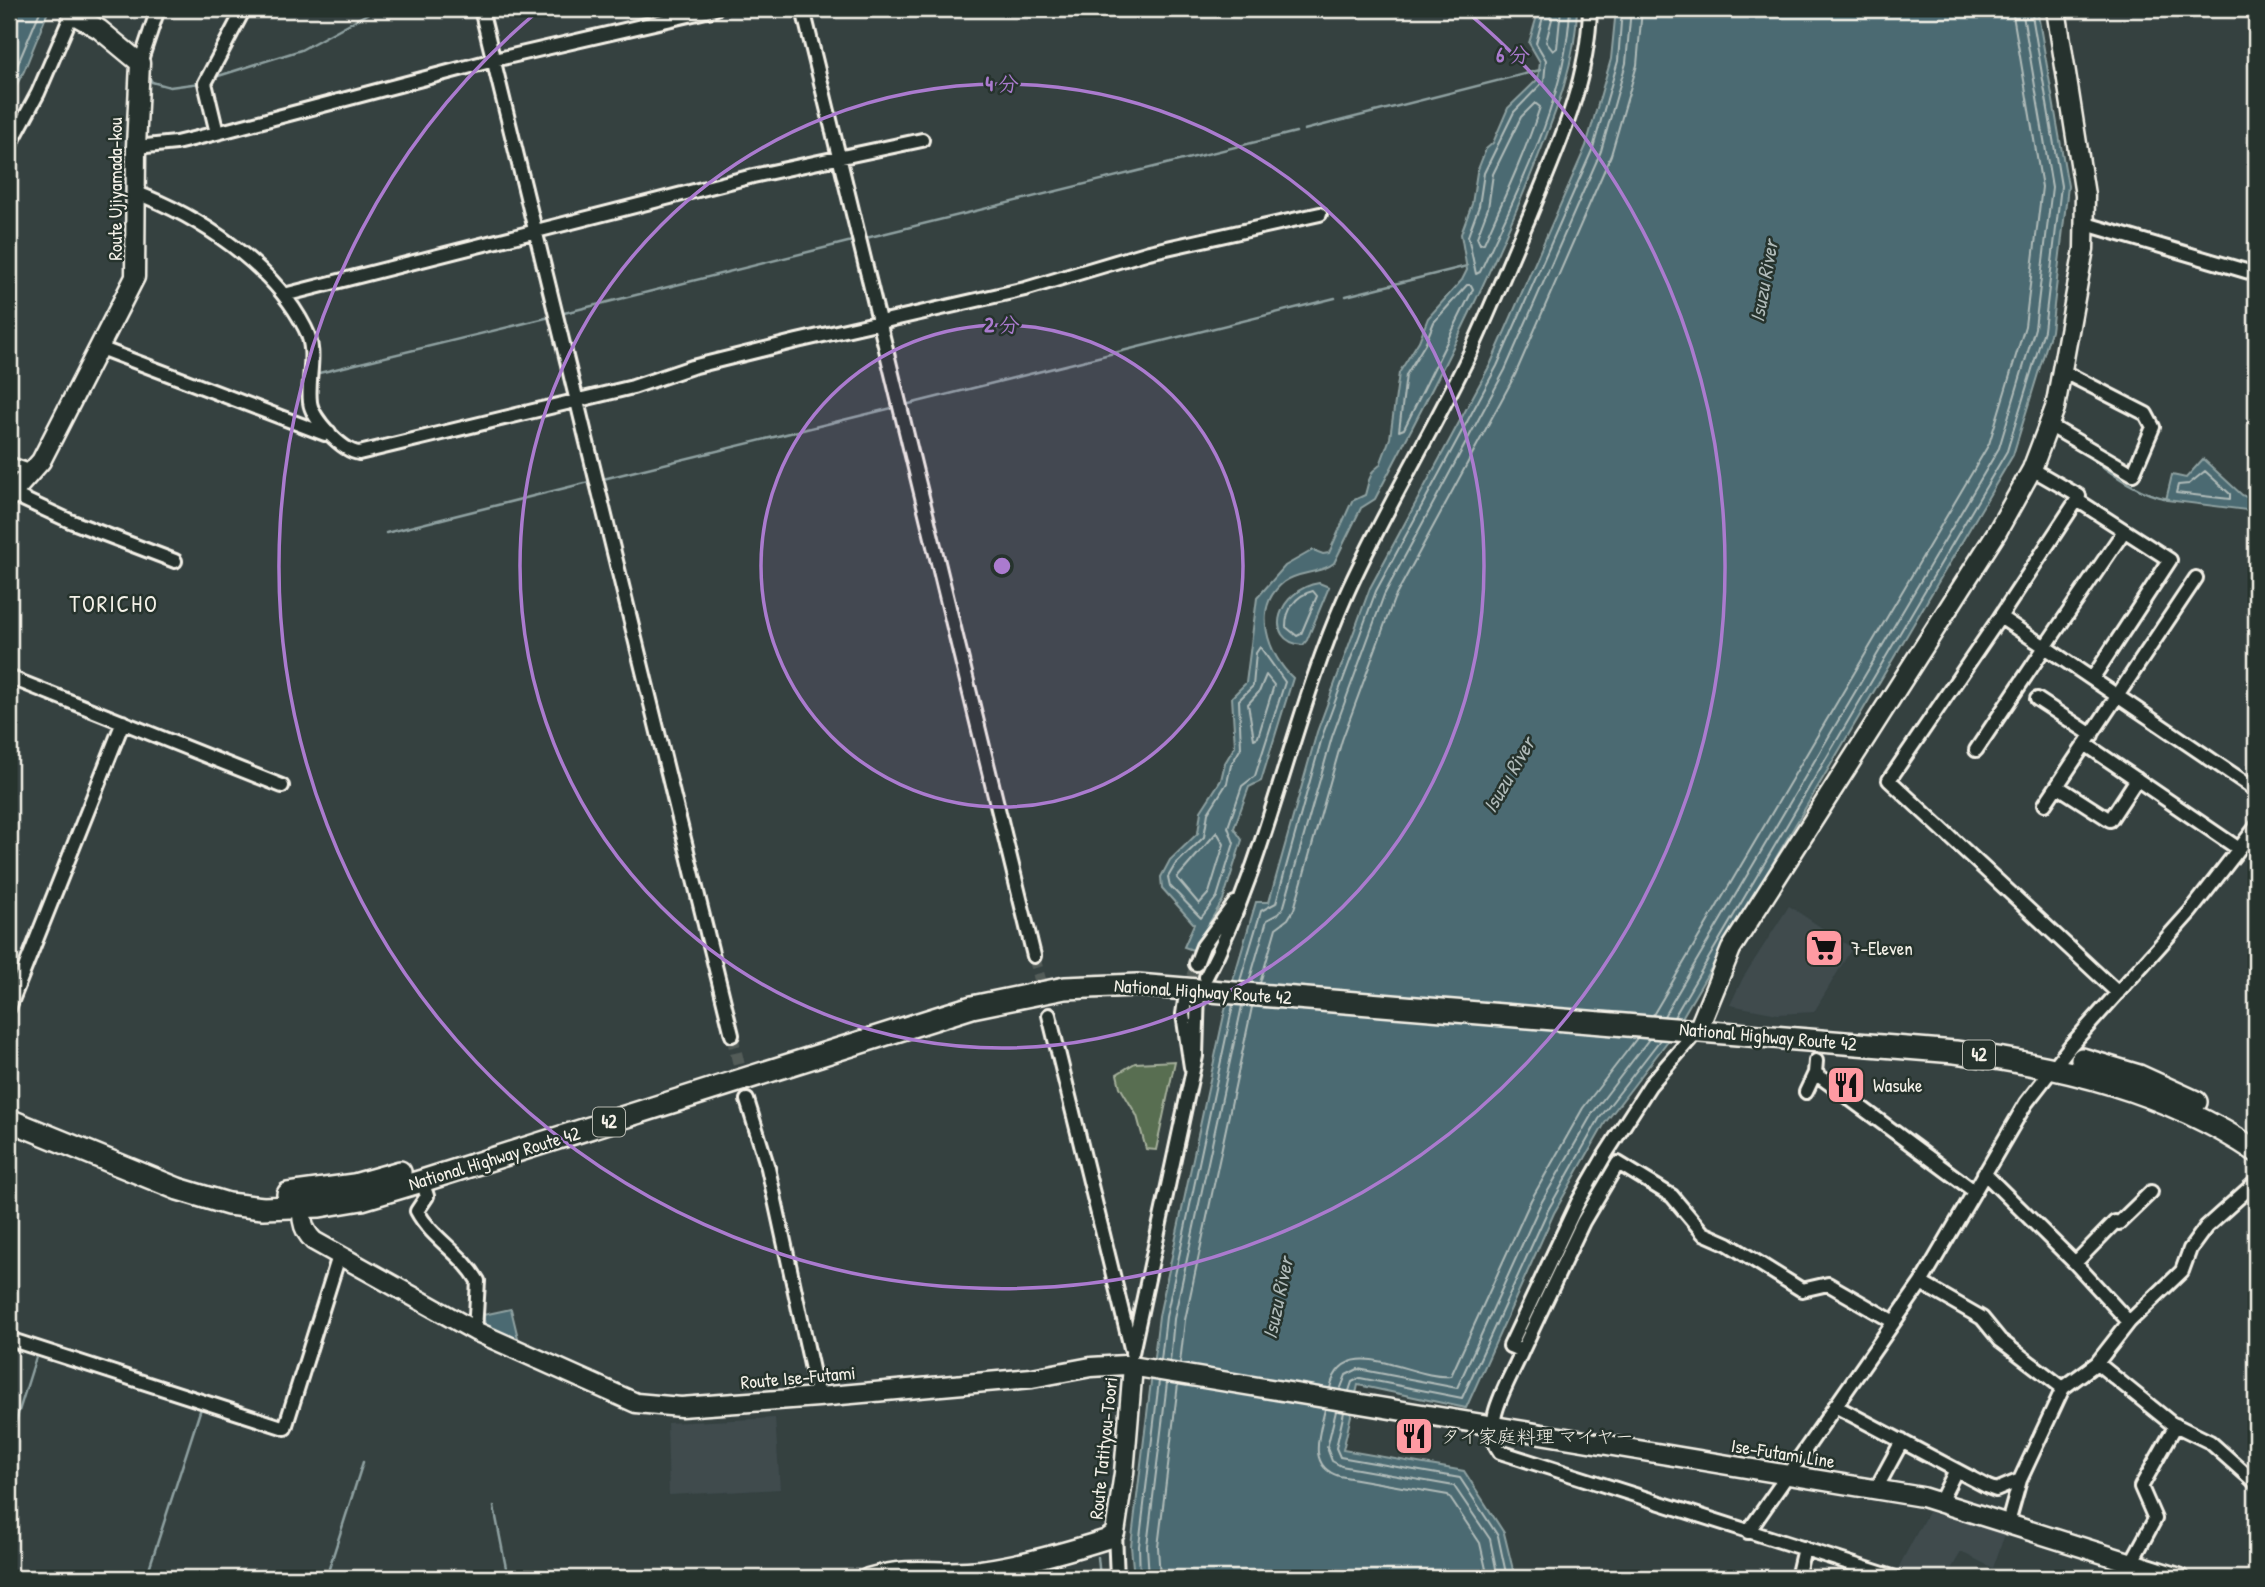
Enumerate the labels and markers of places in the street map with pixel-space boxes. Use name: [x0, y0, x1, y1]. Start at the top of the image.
centre of rings: [990, 554, 1014, 578]
supermarket icon: 7-Eleven: [1803, 927, 1845, 969]
place label: 7-Eleven: [1851, 935, 1913, 961]
restaurant icon: Wasuke: [1825, 1064, 1867, 1106]
place label: Wasuke: [1873, 1072, 1923, 1098]
restaurant icon: タイ家庭料理 マイヤー: [1393, 1415, 1435, 1457]
place label: タイ家庭料理 マイヤー: [1441, 1423, 1634, 1449]

